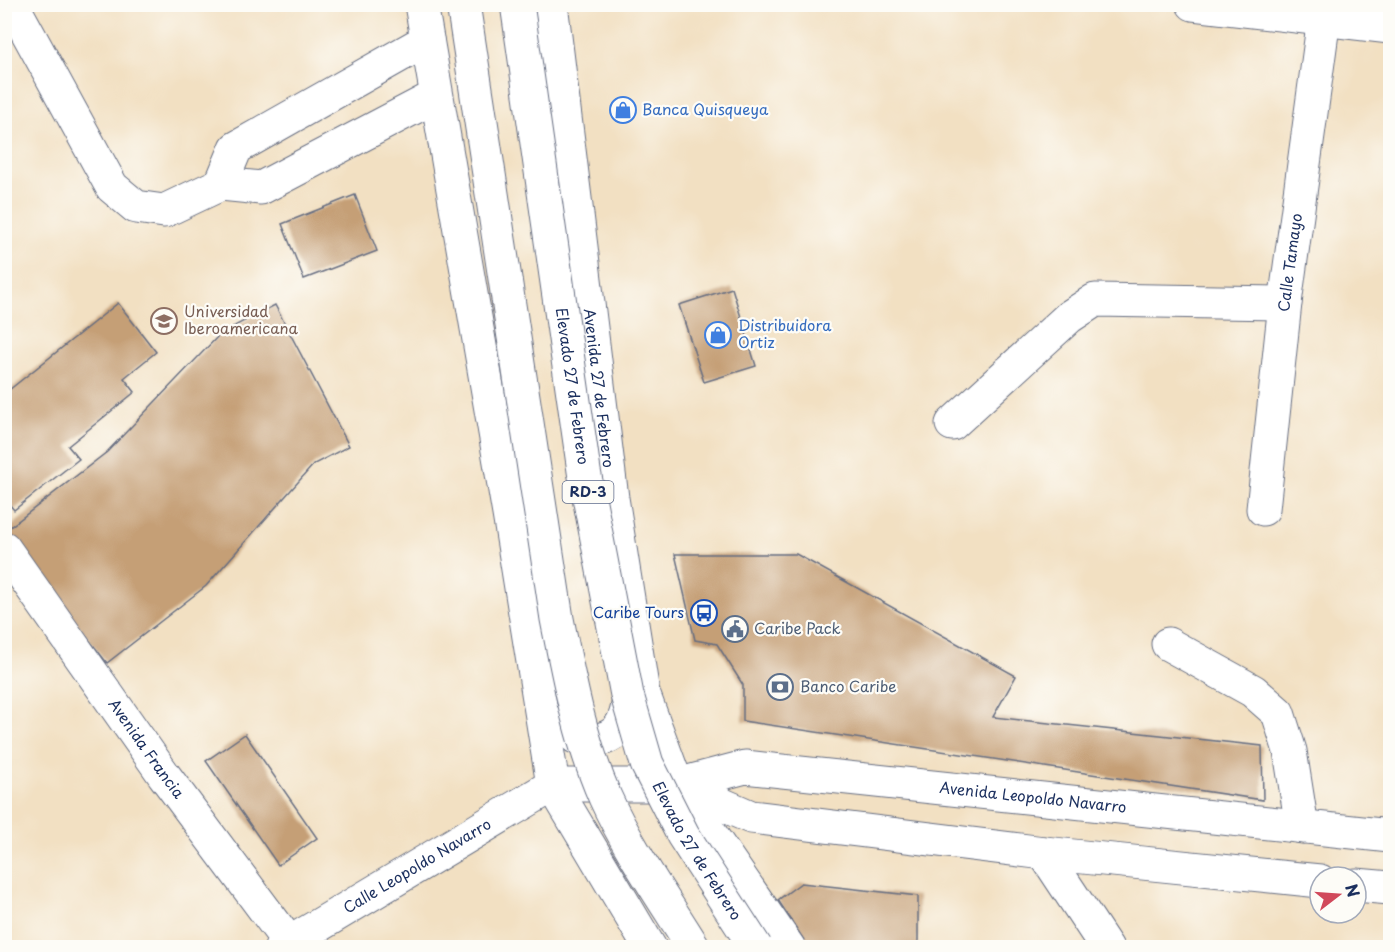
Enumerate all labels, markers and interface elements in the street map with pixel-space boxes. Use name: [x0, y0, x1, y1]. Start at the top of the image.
shop icon: Banca Quisqueya: [608, 95, 638, 125]
place label: Banca Quisqueya: [642, 97, 769, 120]
street label: Calle Tamayo: [1271, 212, 1307, 313]
place label: Universidad Iberoamericana: [184, 299, 298, 339]
school or university icon: Universidad Iberoamericana: [149, 306, 179, 336]
street label: Elevado 27 de Febrero: [551, 306, 596, 466]
street label: Avenida 27 de Febrero: [579, 307, 621, 469]
place label: Distribuidora Ortiz: [738, 313, 832, 353]
shop icon: Distribuidora Ortiz: [703, 320, 733, 350]
road number: RD-3: [562, 481, 614, 503]
bus stop icon: Caribe Tours: [689, 598, 719, 628]
place label: Caribe Tours: [593, 600, 684, 623]
public building icon: Caribe Pack: [720, 614, 750, 644]
place label: Caribe Pack: [754, 616, 841, 639]
bank icon: Banco Caribe: [765, 672, 795, 702]
place label: Banco Caribe: [800, 674, 897, 697]
street label: Avenida Francia: [104, 693, 191, 803]
street label: Avenida Leopoldo Navarro: [939, 775, 1128, 818]
street label: Elevado 27 de Febrero: [648, 777, 748, 924]
street label: Calle Leopoldo Navarro: [338, 812, 495, 918]
north arrow: [1308, 865, 1368, 925]
text: N: [1340, 881, 1367, 900]

